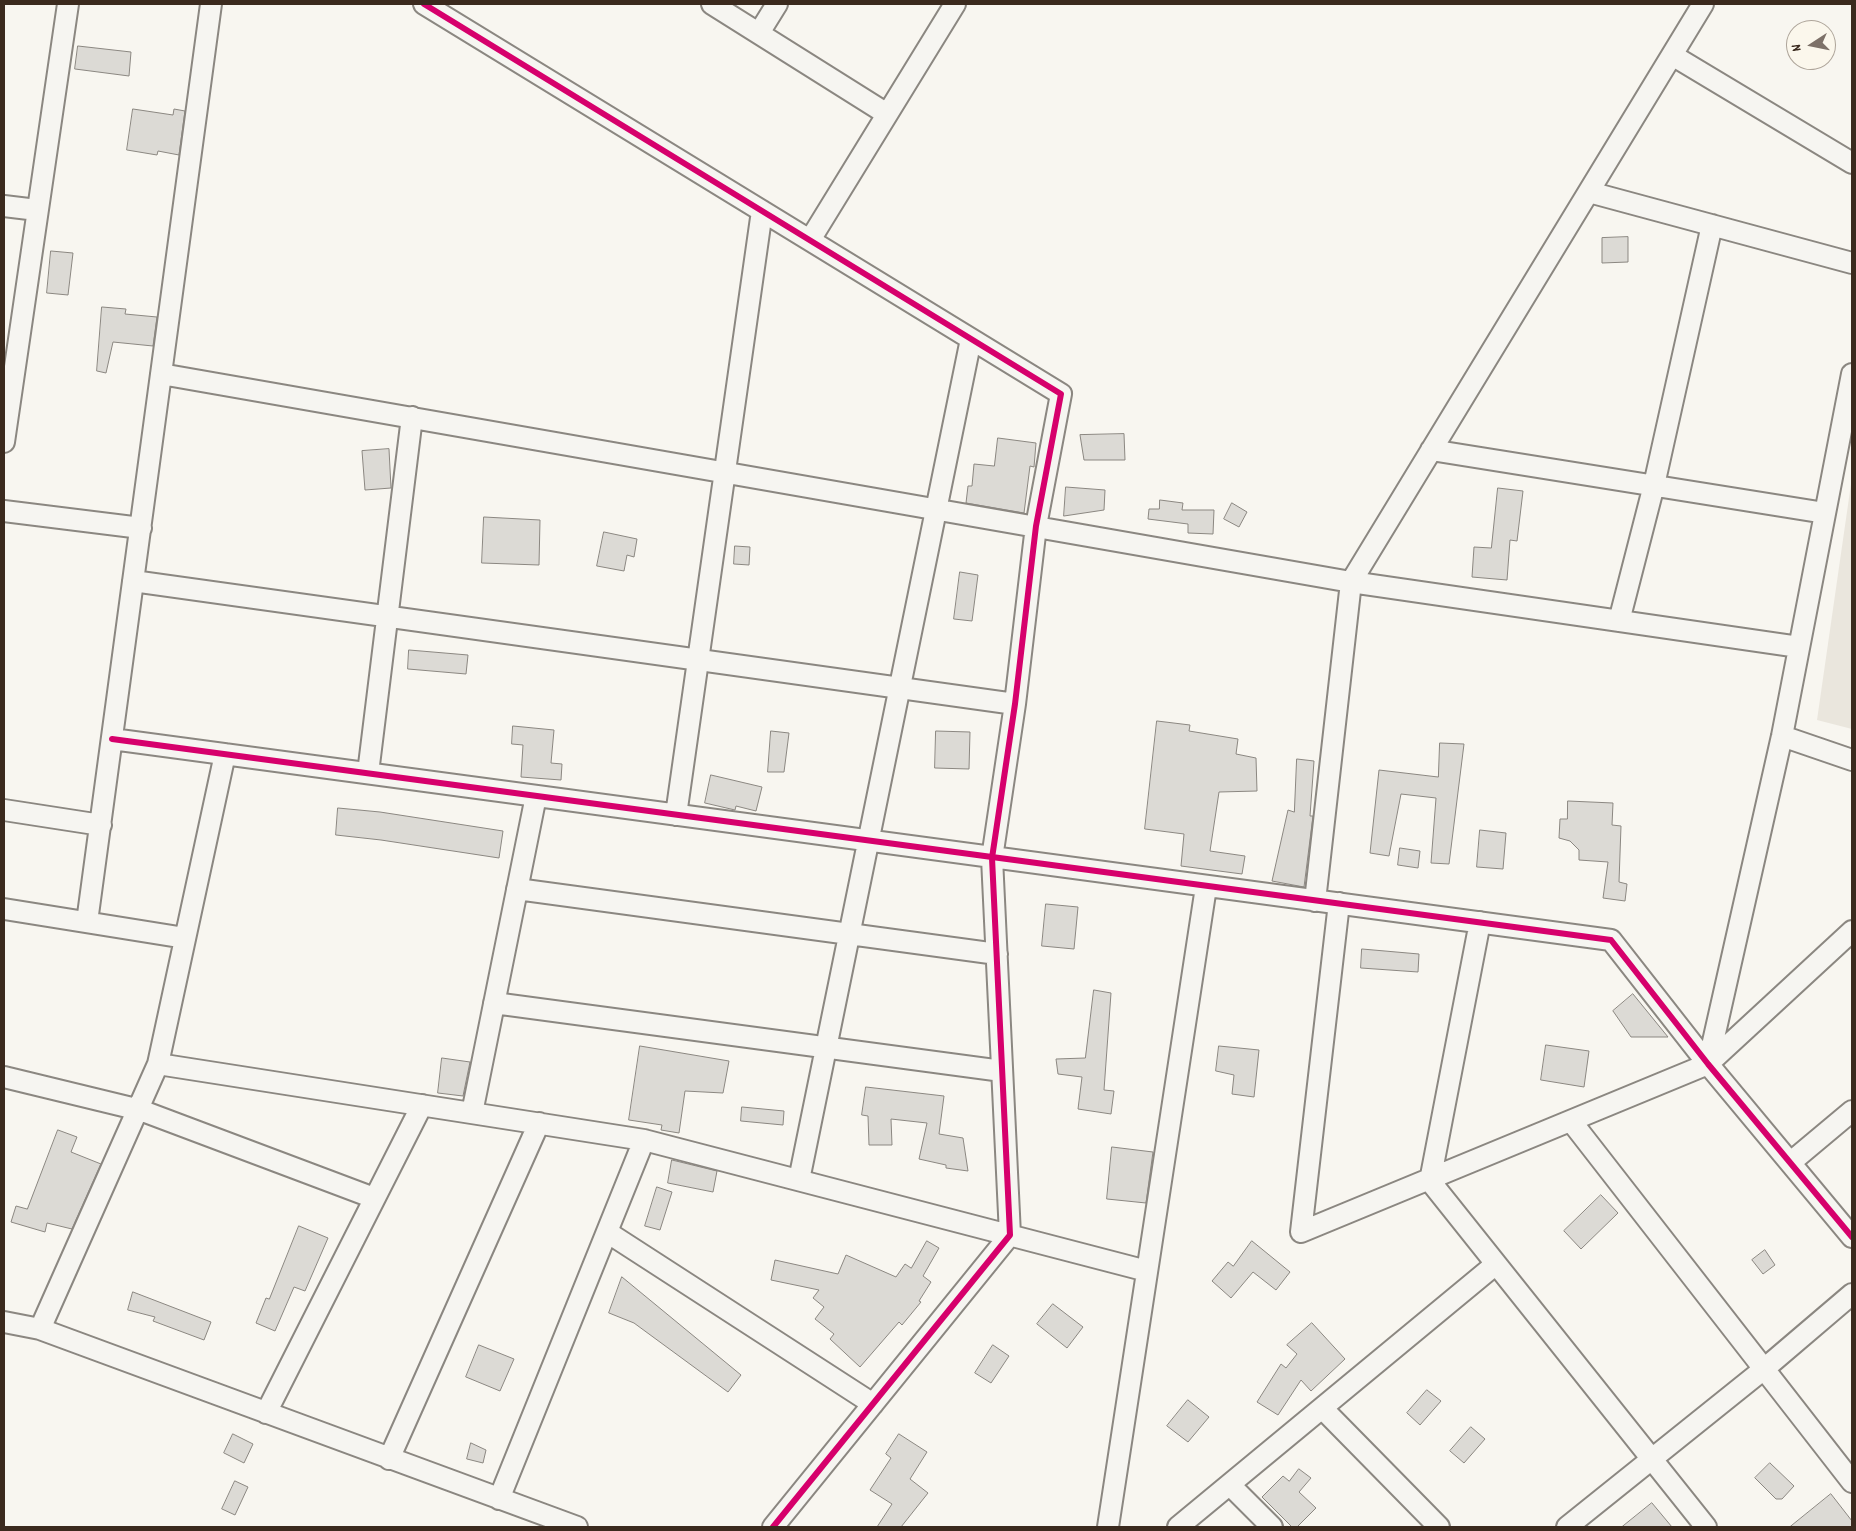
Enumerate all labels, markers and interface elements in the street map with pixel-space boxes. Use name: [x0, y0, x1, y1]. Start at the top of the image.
north arrow: [1786, 20, 1836, 70]
text: N: [1787, 42, 1808, 53]

